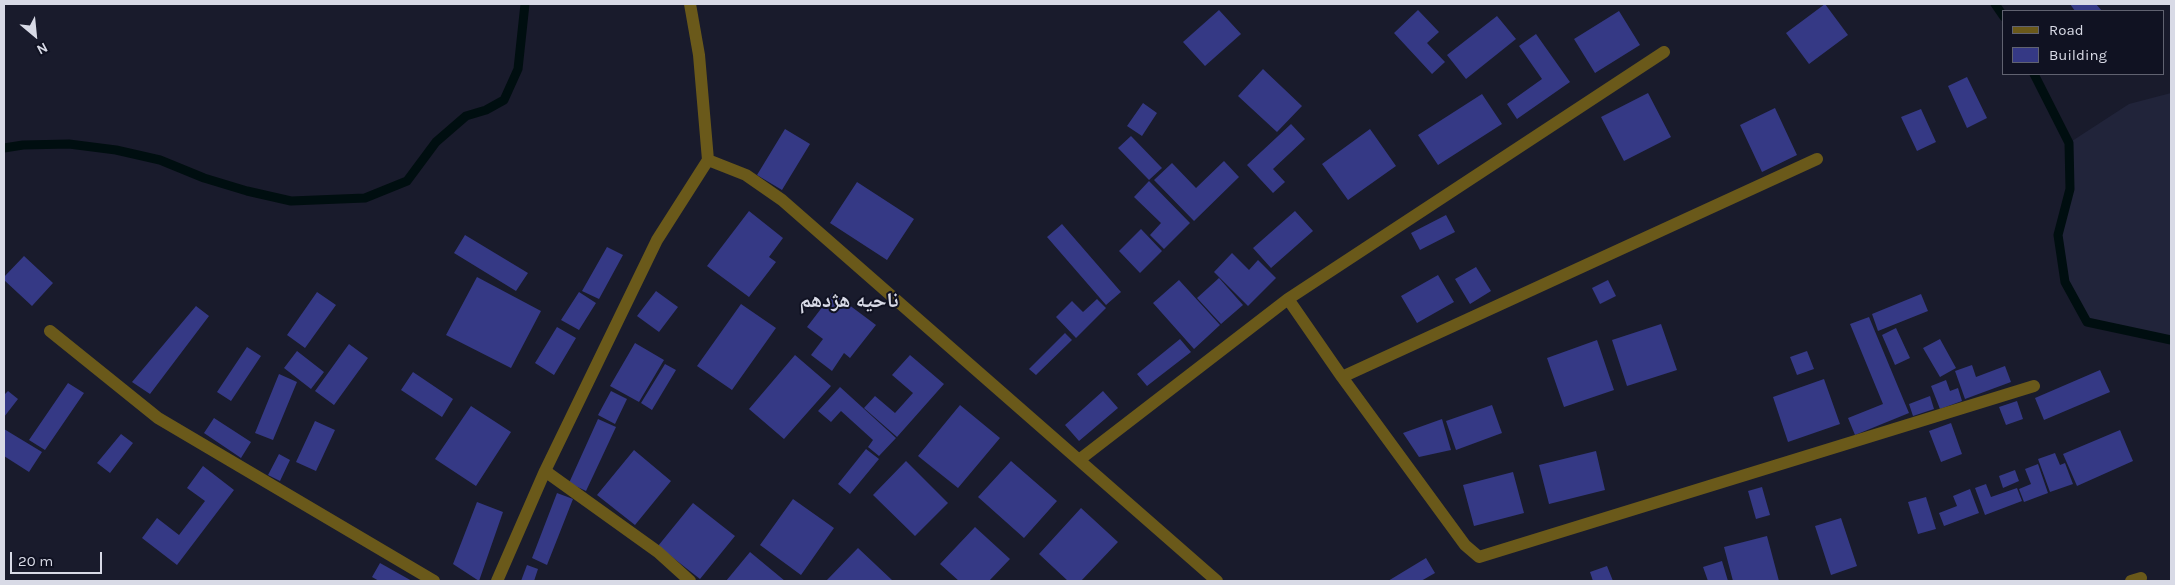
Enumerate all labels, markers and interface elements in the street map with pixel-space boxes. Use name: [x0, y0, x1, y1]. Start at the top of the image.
north arrow: [10, 10, 60, 60]
legend: [2002, 10, 2165, 75]
text: Road: [2049, 21, 2084, 39]
text: N: [34, 39, 51, 59]
text: Building: [2049, 46, 2107, 64]
district label: ناحیه هژدهم: [800, 288, 898, 314]
scale bar: [12, 542, 105, 574]
text: 20 m: [18, 552, 53, 570]

